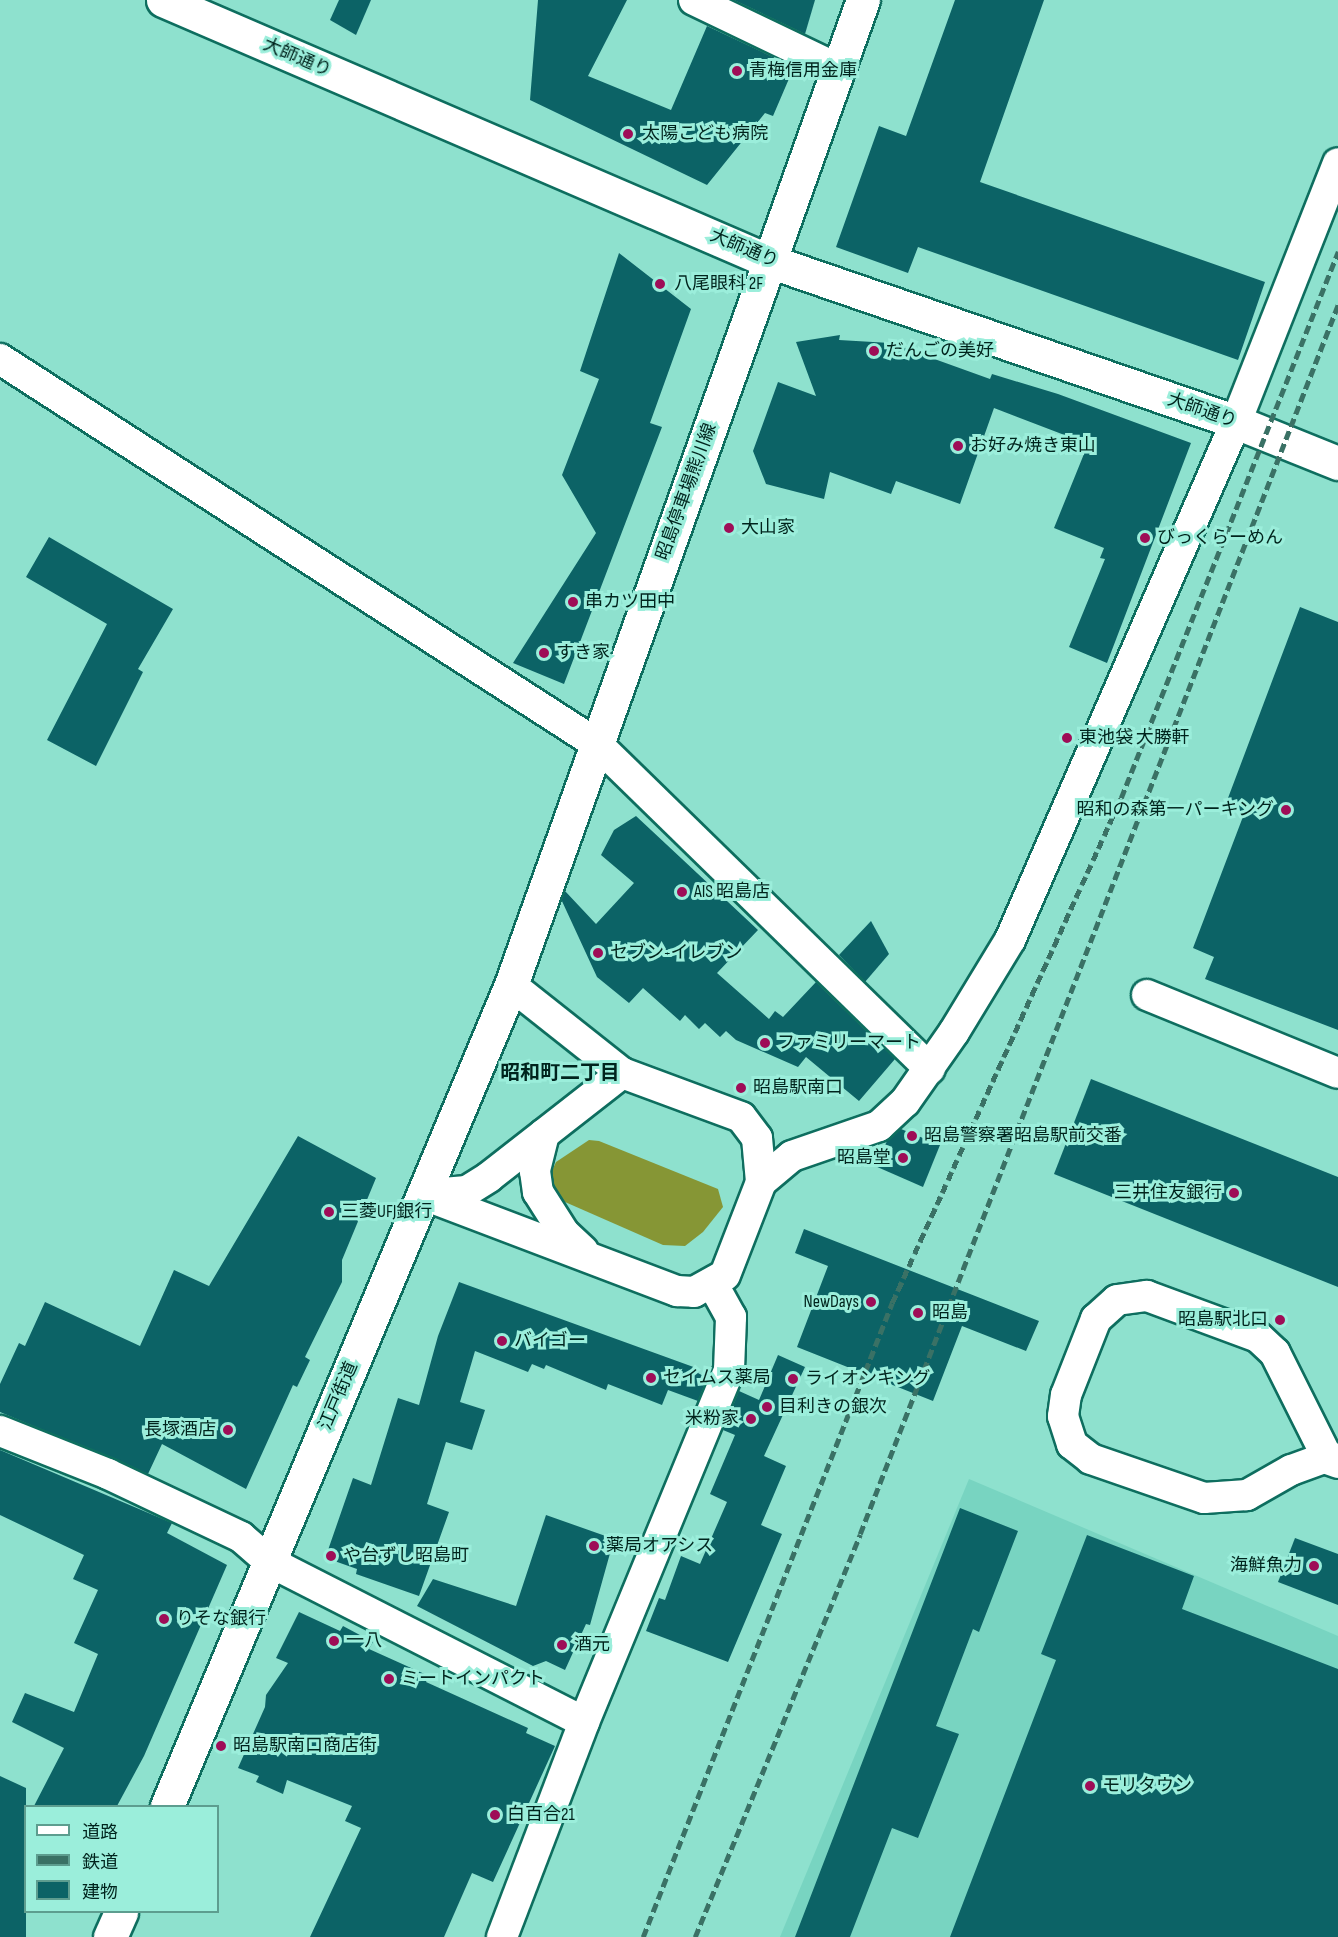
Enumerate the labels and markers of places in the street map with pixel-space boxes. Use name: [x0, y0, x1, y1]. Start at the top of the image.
place label: 青梅信用金庫: [749, 60, 857, 82]
marker: 青梅信用金庫: [730, 64, 744, 78]
place label: 太陽こども病院: [642, 123, 768, 145]
marker: 太陽こども病院: [619, 125, 637, 143]
place label: 八尾眼科 2F: [674, 273, 763, 295]
marker: 八尾眼科 2F: [651, 275, 669, 293]
place label: だんごの美好: [886, 340, 994, 362]
marker: だんごの美好: [867, 344, 881, 358]
place label: お好み焼き東山: [970, 435, 1096, 457]
marker: お好み焼き東山: [951, 439, 965, 453]
place label: 大山家: [741, 517, 795, 539]
marker: 大山家: [722, 521, 736, 535]
place label: びっくらーめん: [1157, 527, 1283, 549]
marker: びっくらーめん: [1138, 531, 1152, 545]
place label: 串カツ田中: [585, 591, 675, 613]
marker: 串カツ田中: [566, 595, 580, 609]
place label: すき家: [556, 642, 610, 664]
marker: すき家: [537, 646, 551, 660]
place label: 東池袋 大勝軒: [1079, 727, 1190, 749]
marker: 東池袋 大勝軒: [1060, 731, 1074, 745]
place label: 昭和の森第一パーキング: [1076, 799, 1274, 821]
marker: 昭和の森第一パーキング: [1279, 803, 1293, 817]
place label: AIS 昭島店: [694, 881, 770, 903]
marker: AIS 昭島店: [675, 885, 689, 899]
place label: セブン-イレブン: [610, 942, 743, 964]
marker: セブン-イレブン: [591, 946, 605, 960]
place label: ファミリーマート: [777, 1032, 921, 1054]
marker: ファミリーマート: [758, 1036, 772, 1050]
place label: 昭島駅南口: [753, 1077, 843, 1099]
marker: 昭島駅南口: [734, 1081, 748, 1095]
place label: 昭島警察署昭島駅前交番: [924, 1125, 1122, 1147]
marker: 昭島警察署昭島駅前交番: [905, 1129, 919, 1143]
place label: 昭島堂: [837, 1147, 891, 1169]
marker: 昭島堂: [896, 1151, 910, 1165]
place label: 三井住友銀行: [1114, 1182, 1222, 1204]
marker: 三井住友銀行: [1227, 1186, 1241, 1200]
place label: 三菱UFJ銀行: [341, 1201, 432, 1223]
marker: 三菱UFJ銀行: [322, 1205, 336, 1219]
place label: NewDays: [804, 1291, 859, 1313]
marker: NewDays: [864, 1295, 878, 1309]
place label: 昭島: [932, 1302, 968, 1324]
marker: 昭島: [909, 1304, 927, 1322]
place label: 昭島駅北口: [1178, 1309, 1268, 1331]
marker: 昭島駅北口: [1273, 1313, 1287, 1327]
place label: バイゴー: [514, 1330, 586, 1352]
marker: バイゴー: [495, 1334, 509, 1348]
place label: セイムス薬局: [663, 1367, 771, 1389]
place label: ライオンキング: [805, 1368, 931, 1390]
marker: セイムス薬局: [644, 1371, 658, 1385]
marker: ライオンキング: [786, 1372, 800, 1386]
place label: 目利きの銀次: [779, 1396, 887, 1418]
marker: 目利きの銀次: [760, 1400, 774, 1414]
place label: 米粉家: [685, 1408, 739, 1430]
marker: 米粉家: [744, 1412, 758, 1426]
place label: 長塚酒店: [144, 1419, 216, 1441]
marker: 長塚酒店: [221, 1423, 235, 1437]
place label: 薬局オアシス: [606, 1535, 714, 1557]
marker: 薬局オアシス: [587, 1539, 601, 1553]
place label: や台ずし昭島町: [343, 1545, 469, 1567]
marker: や台ずし昭島町: [324, 1549, 338, 1563]
place label: 海鮮魚力: [1230, 1555, 1302, 1577]
marker: 海鮮魚力: [1307, 1559, 1321, 1573]
place label: りそな銀行: [176, 1608, 266, 1630]
marker: りそな銀行: [157, 1612, 171, 1626]
place label: 一八: [346, 1630, 382, 1652]
marker: 一八: [327, 1634, 341, 1648]
place label: 酒元: [574, 1634, 610, 1656]
marker: 酒元: [555, 1638, 569, 1652]
place label: ミートインパクト: [401, 1668, 545, 1690]
marker: ミートインパクト: [382, 1672, 396, 1686]
place label: 昭島駅南口商店街: [233, 1735, 377, 1757]
marker: 昭島駅南口商店街: [214, 1739, 228, 1753]
place label: モリタウン: [1102, 1775, 1192, 1797]
marker: モリタウン: [1083, 1779, 1097, 1793]
place label: 白百合21: [507, 1804, 575, 1826]
marker: 白百合21: [488, 1808, 502, 1822]

